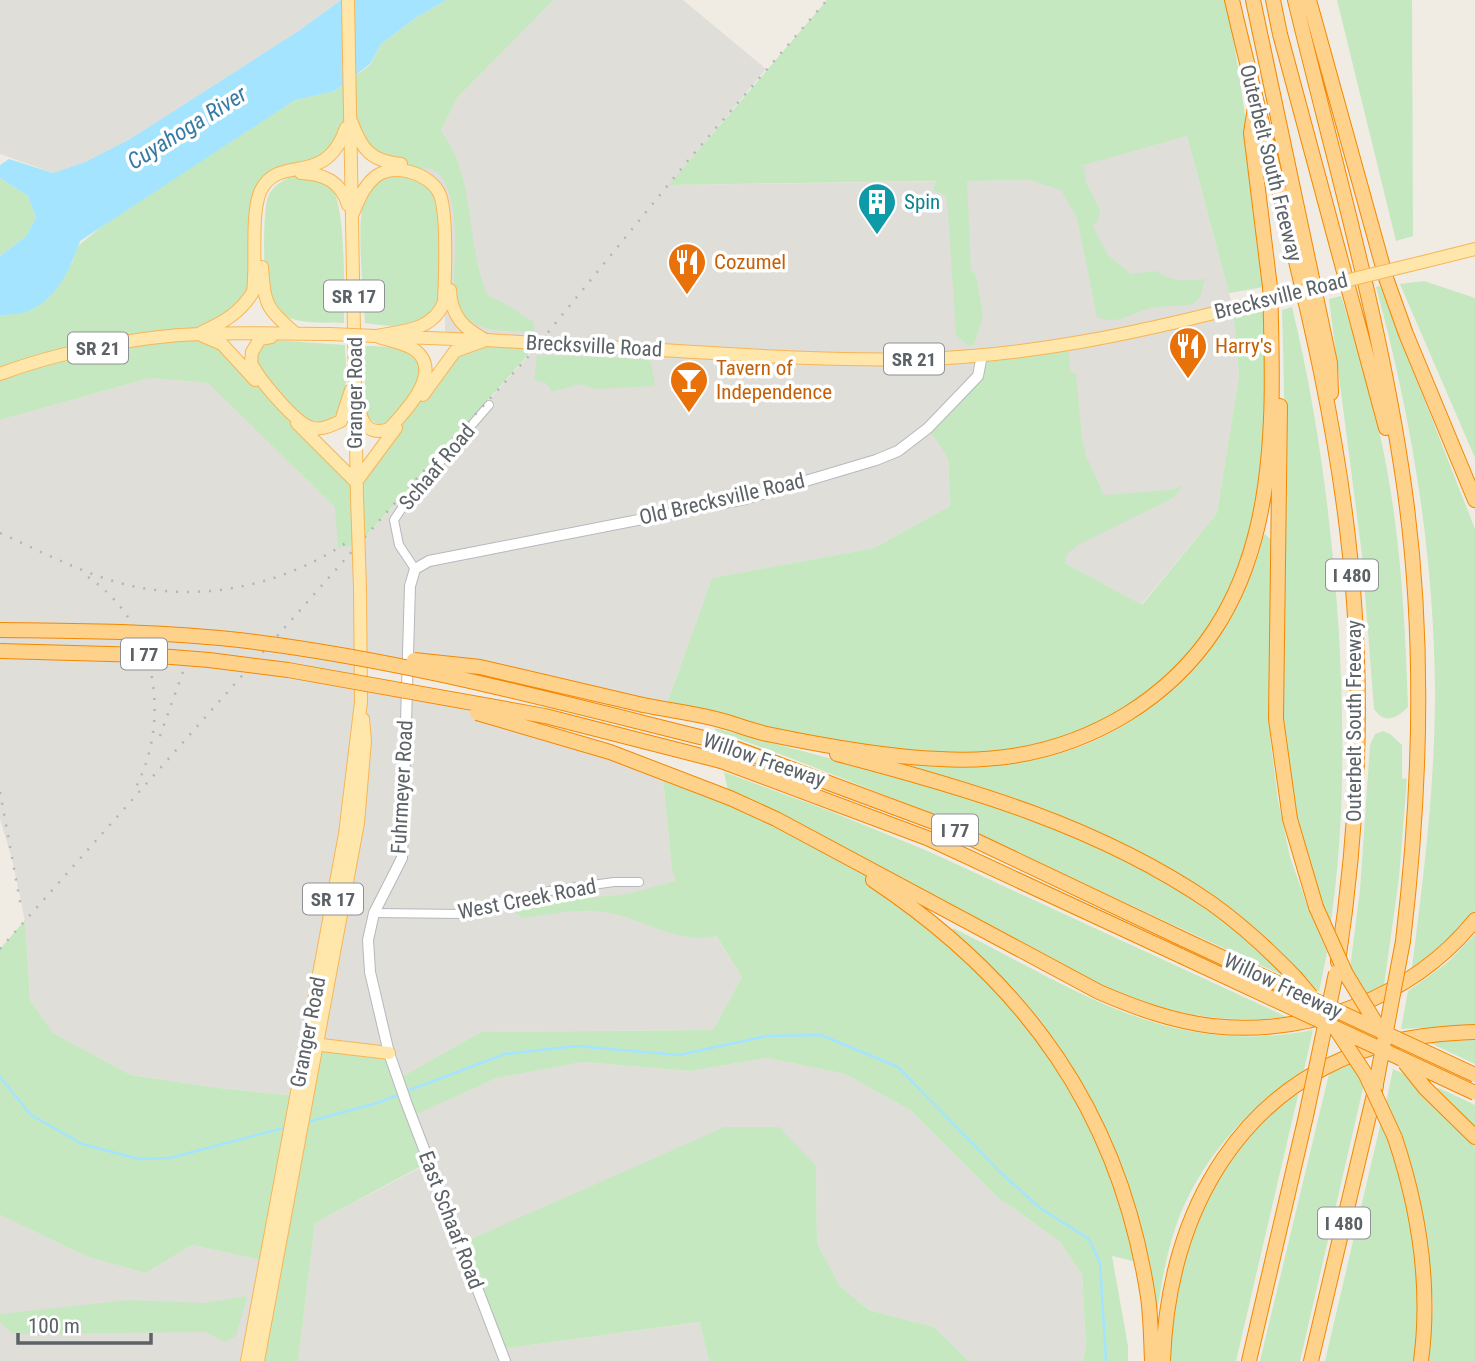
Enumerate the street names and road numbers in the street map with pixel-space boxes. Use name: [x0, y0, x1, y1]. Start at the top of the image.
street label: Outerbelt South Freeway: [1235, 62, 1307, 264]
street label: Brecksville Road: [1212, 268, 1350, 324]
road number: SR 17: [324, 280, 384, 312]
street label: Brecksville Road: [525, 330, 663, 362]
road number: SR 21: [68, 332, 128, 364]
street label: Granger Road: [343, 337, 367, 449]
road number: SR 21: [884, 344, 944, 374]
street label: Schaaf Road: [394, 419, 480, 515]
street label: Old Brecksville Road: [637, 468, 807, 530]
road number: I 480: [1326, 560, 1378, 590]
street label: Outerbelt South Freeway: [1342, 620, 1366, 822]
road number: I 77: [121, 638, 167, 670]
street label: Fuhrmeyer Road: [387, 719, 417, 855]
street label: Willow Freeway: [700, 728, 828, 792]
road number: I 77: [932, 814, 978, 846]
street label: West Creek Road: [456, 874, 598, 924]
road number: SR 17: [303, 884, 363, 914]
street label: Willow Freeway: [1220, 948, 1346, 1024]
street label: Granger Road: [286, 975, 330, 1089]
street label: East Schaaf Road: [414, 1148, 488, 1292]
road number: I 480: [1318, 1208, 1370, 1238]

